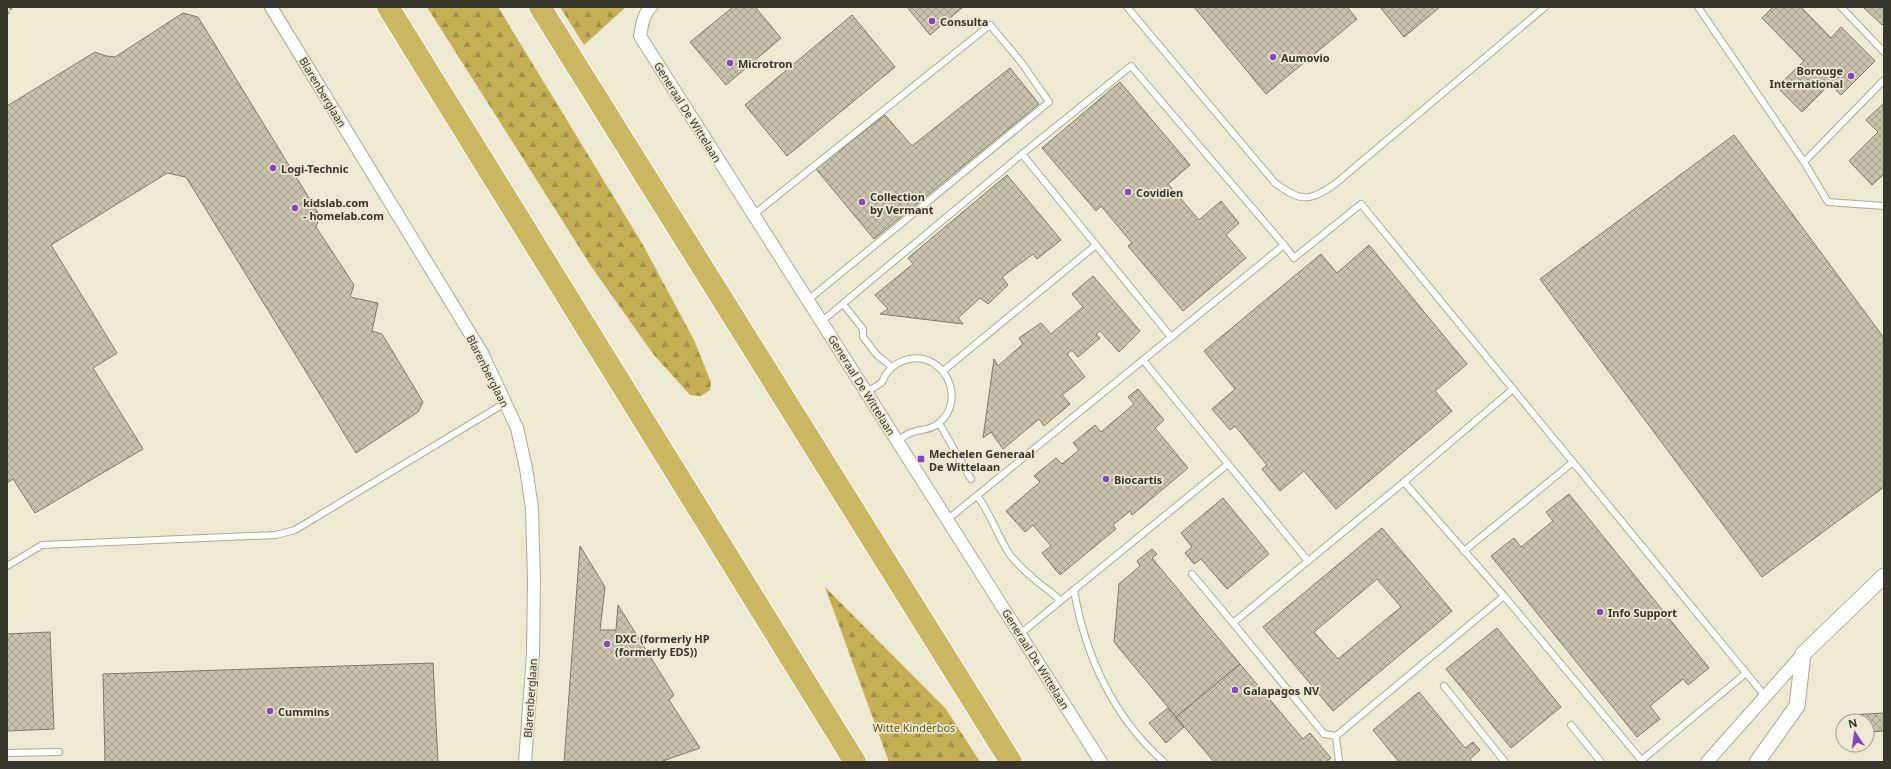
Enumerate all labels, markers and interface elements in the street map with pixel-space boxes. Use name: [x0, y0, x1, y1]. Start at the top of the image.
place label: Consulta: [940, 14, 988, 29]
marker: Consulta: [927, 16, 937, 26]
place label: Aumovio: [1281, 50, 1330, 65]
marker: Aumovio: [1268, 52, 1278, 62]
street label: Blarenberglaan: [296, 54, 350, 130]
place label: Microtron: [738, 56, 792, 71]
marker: Microtron: [725, 58, 735, 68]
street label: Generaal De Wittelaan: [651, 59, 725, 165]
place label: Borouge International: [1770, 63, 1843, 91]
marker: Borouge International: [1846, 71, 1856, 81]
place label: Logi-Technic: [281, 161, 349, 176]
marker: Logi-Technic: [268, 163, 278, 173]
place label: Covidien: [1136, 185, 1183, 200]
marker: Covidien: [1123, 187, 1133, 197]
place label: Collection by Vermant: [870, 189, 934, 217]
place label: kidslab.com - homelab.com: [303, 195, 384, 223]
marker: Collection by Vermant: [857, 197, 867, 207]
marker: kidslab.com - homelab.com: [290, 203, 300, 213]
street label: Blarenberglaan: [463, 332, 513, 410]
street label: Generaal De Wittelaan: [825, 332, 899, 438]
place label: Mechelen Generaal De Wittelaan: [929, 446, 1035, 474]
marker: Mechelen Generaal De Wittelaan: [916, 454, 926, 464]
place label: Biocartis: [1114, 472, 1163, 487]
marker: Biocartis: [1101, 474, 1111, 484]
place label: Info Support: [1608, 605, 1677, 620]
street label: Generaal De Wittelaan: [999, 606, 1073, 712]
marker: Info Support: [1595, 607, 1605, 617]
place label: DXC (formerly HP (formerly EDS)): [615, 631, 710, 659]
marker: DXC (formerly HP (formerly EDS)): [602, 639, 612, 649]
street label: Blarenberglaan: [520, 658, 540, 738]
place label: Galapagos NV: [1243, 683, 1320, 698]
marker: Galapagos NV: [1230, 685, 1240, 695]
place label: Cummins: [278, 704, 330, 719]
marker: Cummins: [265, 706, 275, 716]
north arrow: [1835, 713, 1875, 753]
text: N: [1847, 714, 1859, 731]
park label: Witte Kinderbos: [873, 720, 955, 735]

